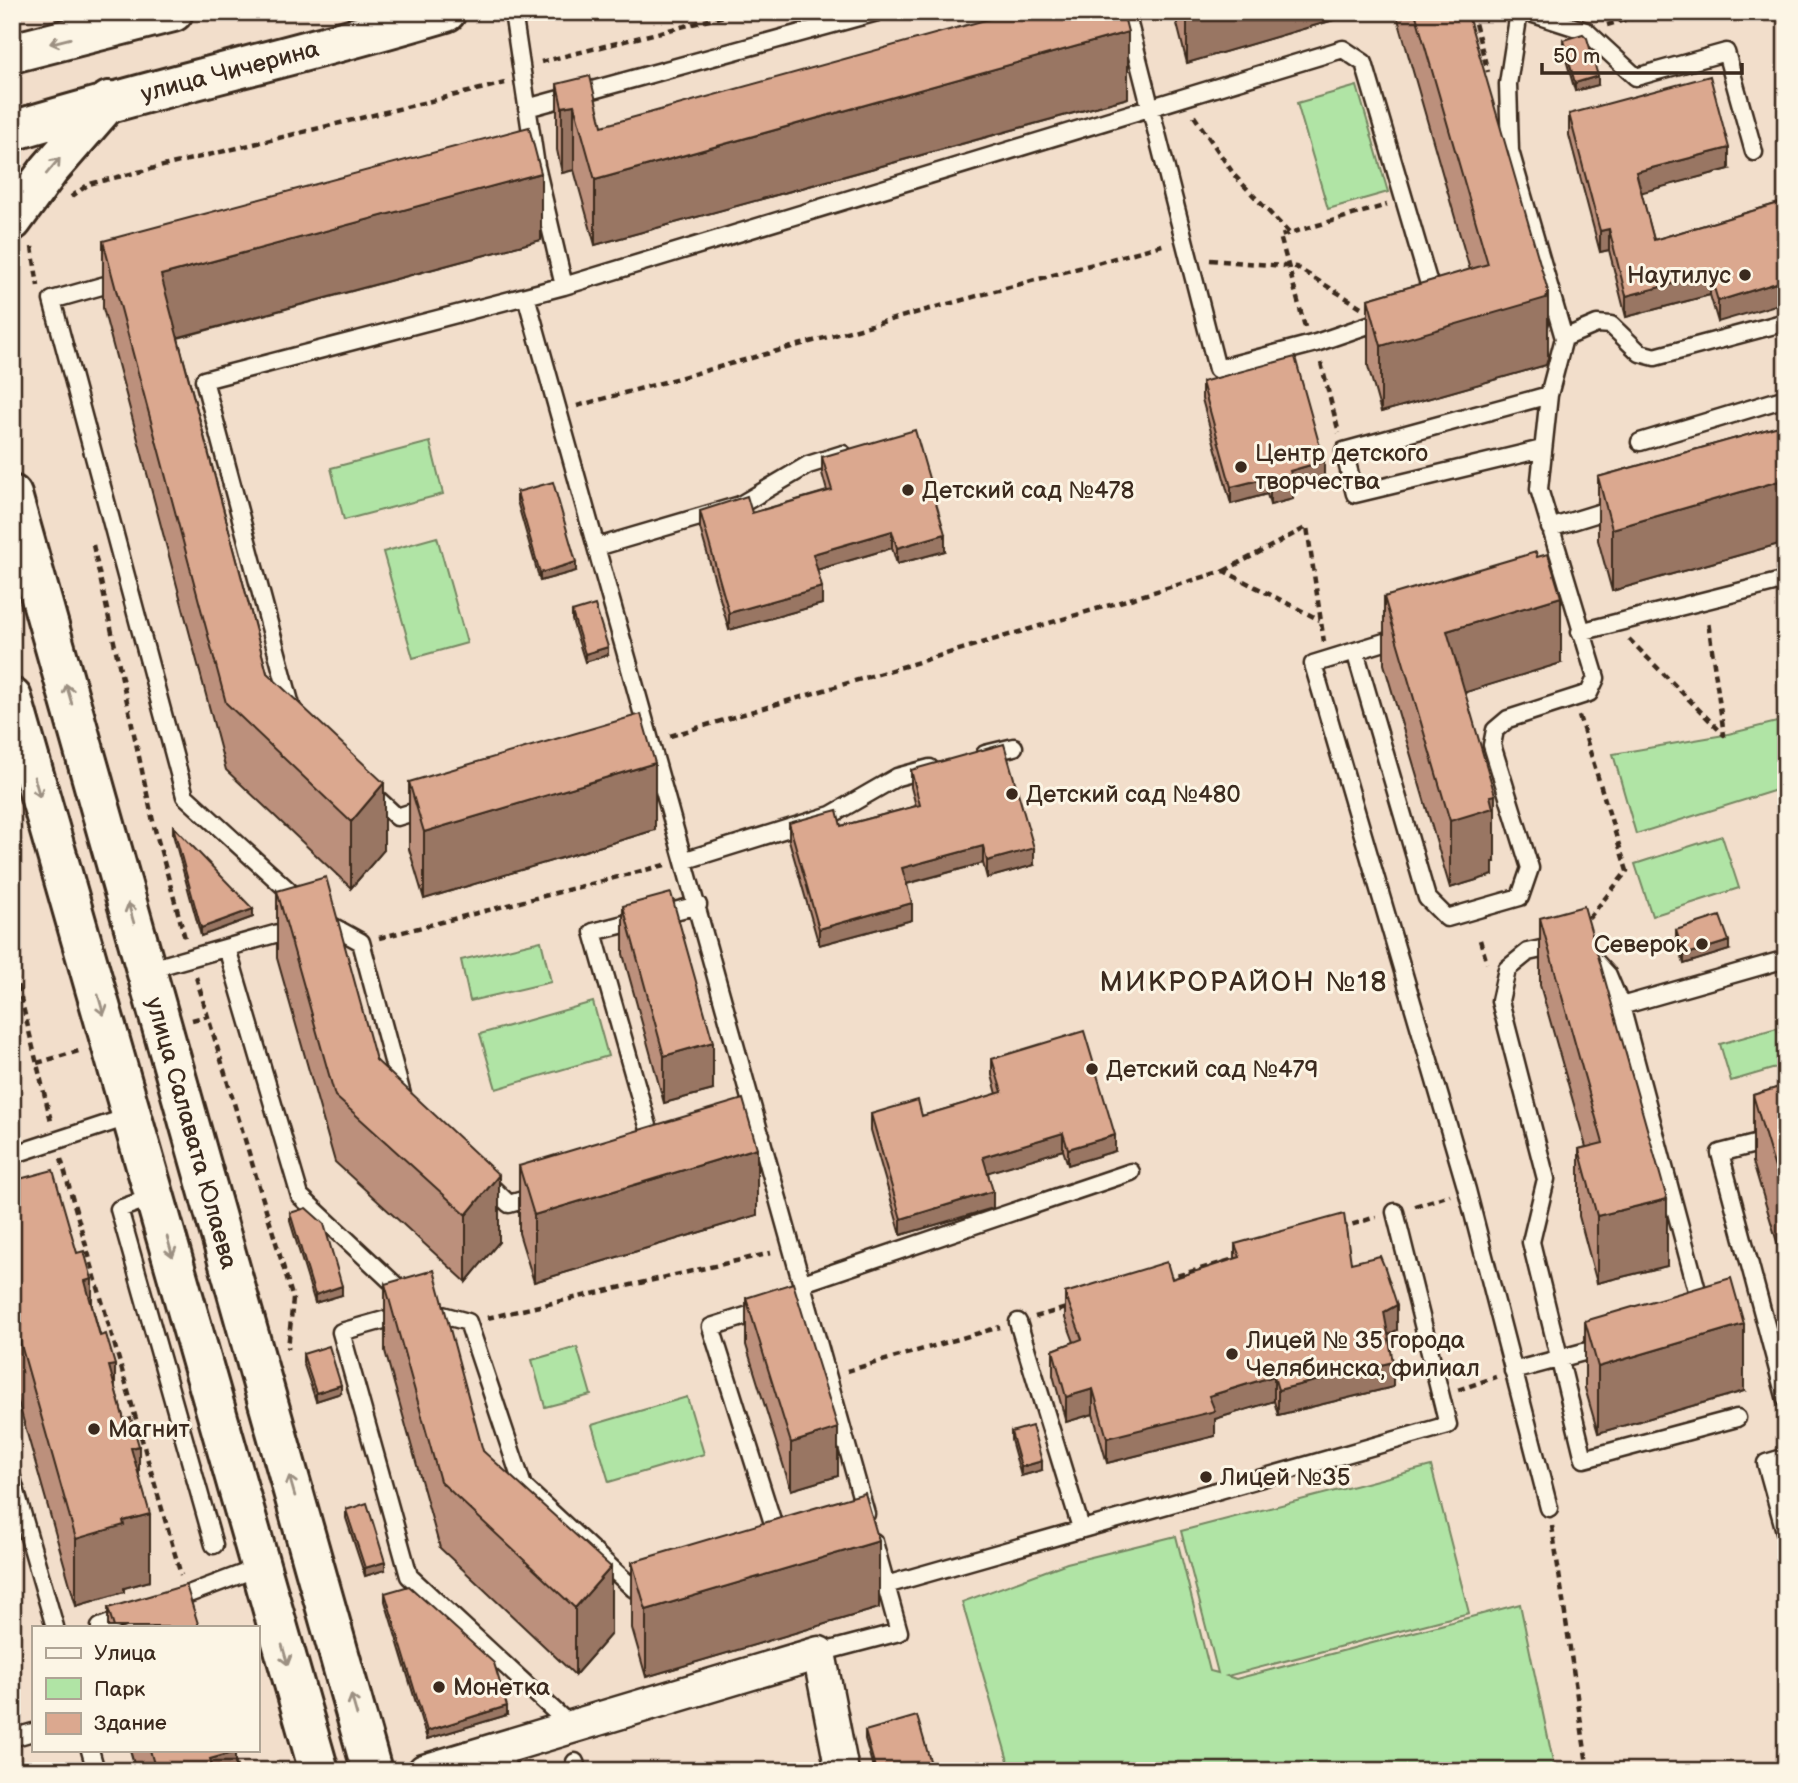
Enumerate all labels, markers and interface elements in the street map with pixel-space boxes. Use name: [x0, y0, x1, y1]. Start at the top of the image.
scale bar: [1542, 32, 1742, 76]
street label: улица Чичерина: [138, 34, 322, 109]
one-way arrow: [49, 35, 72, 48]
text: 50 m: [1553, 44, 1600, 69]
one-way arrow: [45, 158, 61, 176]
place label: Наутилус: [1627, 261, 1731, 290]
marker: Наутилус: [1737, 267, 1753, 283]
place label: Центр детского творчества: [1255, 439, 1428, 496]
marker: Центр детского творчества: [1233, 459, 1249, 475]
place label: Детский сад №478: [922, 476, 1134, 505]
marker: Детский сад №478: [900, 482, 916, 498]
one-way arrow: [62, 684, 75, 706]
one-way arrow: [31, 775, 44, 798]
place label: Детский сад №480: [1026, 780, 1241, 809]
marker: Детский сад №480: [1004, 786, 1020, 802]
one-way arrow: [124, 903, 137, 925]
place label: Северок: [1594, 930, 1688, 959]
marker: Северок: [1694, 936, 1710, 952]
district label: МИКРОРАЙОН №18: [1100, 966, 1388, 999]
one-way arrow: [96, 994, 109, 1016]
street label: улица Салавата Юлаева: [139, 994, 244, 1272]
place label: Детский сад №479: [1106, 1055, 1318, 1084]
marker: Детский сад №479: [1084, 1061, 1100, 1077]
one-way arrow: [165, 1236, 178, 1258]
place label: Лицей № 35 города Челябинска, филиал: [1245, 1326, 1480, 1383]
marker: Лицей № 35 города Челябинска, филиал: [1224, 1346, 1240, 1362]
place label: Магнит: [108, 1415, 190, 1444]
marker: Магнит: [86, 1421, 102, 1437]
place label: Лицей №35: [1219, 1463, 1351, 1492]
marker: Лицей №35: [1198, 1469, 1214, 1485]
one-way arrow: [285, 1475, 298, 1497]
legend: [32, 1626, 259, 1752]
text: Улица: [94, 1641, 157, 1666]
one-way arrow: [280, 1644, 293, 1666]
place label: Монетка: [453, 1673, 550, 1702]
text: Парк: [94, 1677, 145, 1702]
marker: Монетка: [431, 1679, 447, 1695]
one-way arrow: [347, 1694, 360, 1717]
text: Здание: [94, 1711, 167, 1736]

